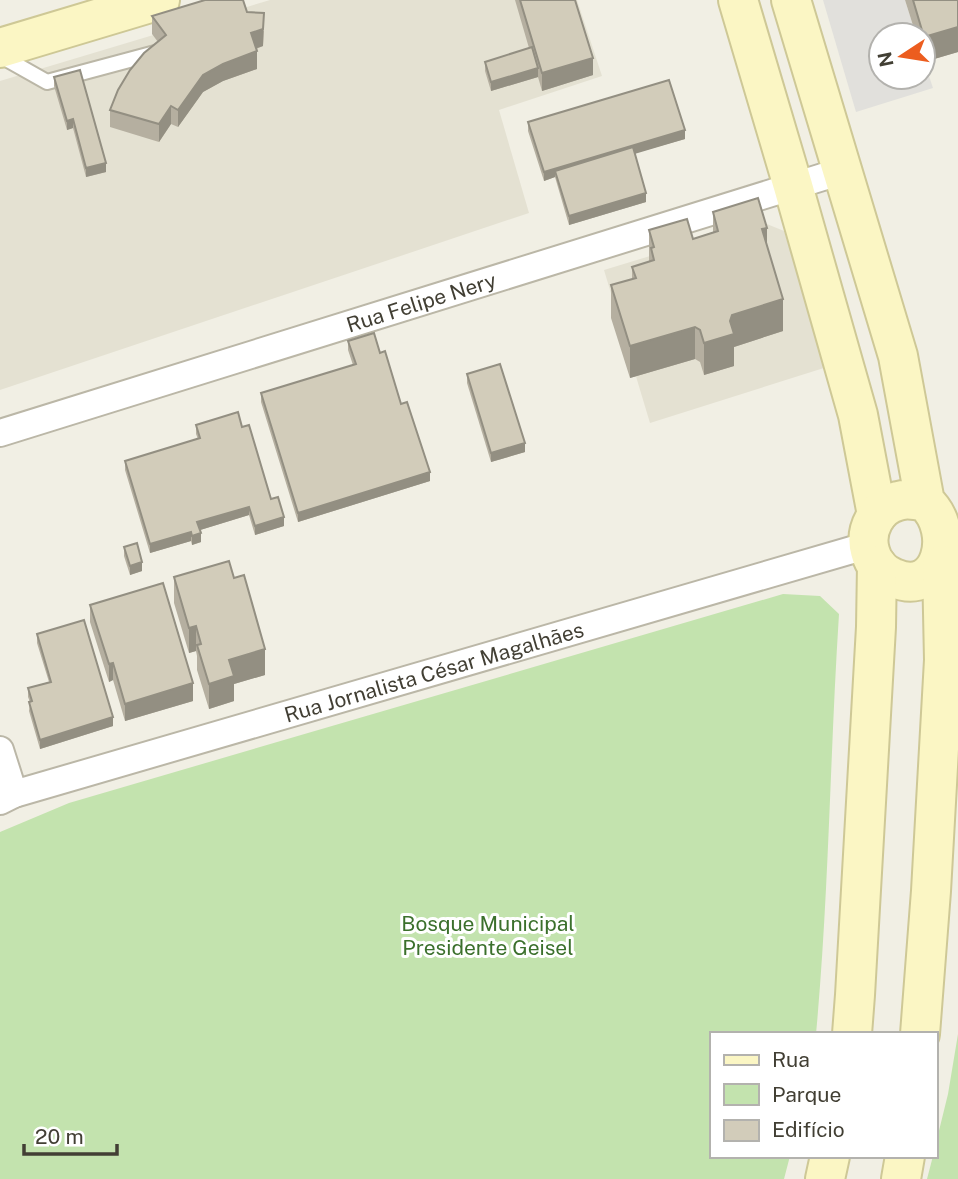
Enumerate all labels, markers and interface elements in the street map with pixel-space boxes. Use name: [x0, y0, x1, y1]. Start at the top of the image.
north arrow: [867, 21, 937, 91]
text: N: [873, 50, 898, 69]
street label: Rua Felipe Nery: [343, 267, 499, 337]
street label: Rua Jornalista César Magalhães: [281, 616, 586, 727]
park label: Bosque Municipal Presidente Geisel: [401, 911, 575, 960]
legend: [710, 1032, 937, 1158]
text: Rua: [772, 1047, 810, 1072]
text: Parque: [772, 1082, 841, 1107]
scale bar: [24, 1112, 117, 1156]
text: Edifício: [772, 1117, 845, 1142]
text: 20 m: [35, 1124, 84, 1149]

